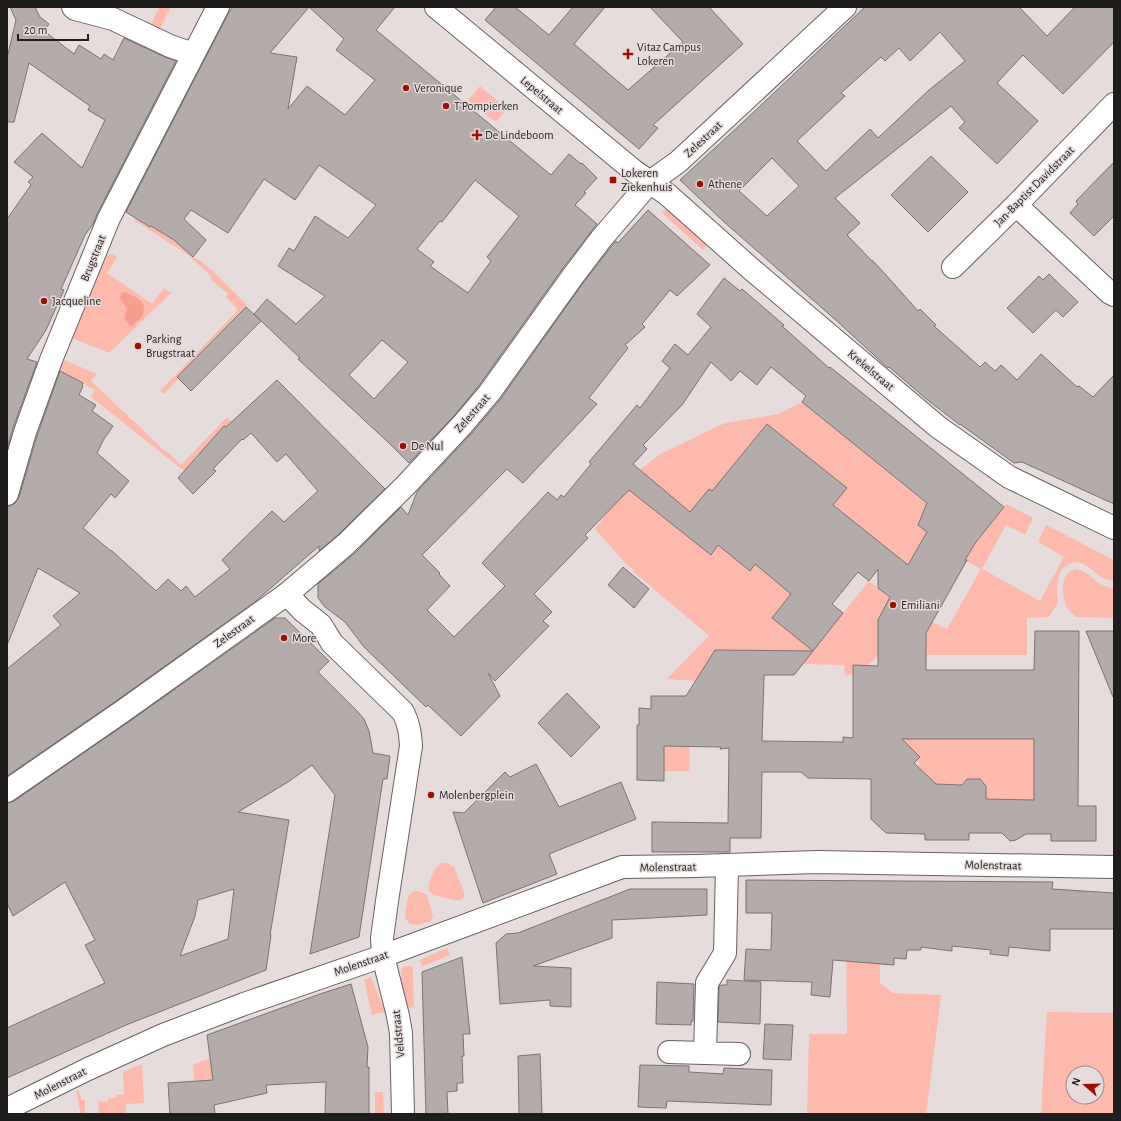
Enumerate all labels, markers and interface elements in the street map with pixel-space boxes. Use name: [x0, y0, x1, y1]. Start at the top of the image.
scale bar: [18, 16, 88, 42]
text: 20 m: [24, 24, 47, 36]
place label: Vitaz Campus Lokeren: [637, 41, 701, 67]
marker: Vitaz Campus Lokeren: [622, 48, 634, 60]
street label: Lepelstraat: [518, 74, 566, 116]
place label: Veronique: [414, 82, 462, 94]
marker: Veronique: [401, 83, 411, 93]
place label: T'Pompierken: [454, 100, 518, 112]
marker: T'Pompierken: [441, 101, 451, 111]
street label: Zelestraat: [682, 118, 724, 159]
place label: De Lindeboom: [485, 129, 554, 141]
marker: De Lindeboom: [472, 130, 482, 140]
street label: Jan-Baptist Davidstraat: [992, 144, 1076, 228]
place label: Lokeren Ziekenhuis: [621, 167, 672, 193]
marker: Lokeren Ziekenhuis: [608, 175, 618, 185]
place label: Athene: [708, 178, 742, 190]
marker: Athene: [695, 179, 705, 189]
street label: Brugstraat: [78, 233, 108, 283]
place label: Jacqueline: [52, 295, 101, 307]
marker: Jacqueline: [39, 296, 49, 306]
place label: Parking Brugstraat: [146, 333, 195, 359]
marker: Parking Brugstraat: [133, 341, 143, 351]
street label: Krekelstraat: [845, 347, 897, 393]
street label: Zelestraat: [452, 391, 492, 435]
place label: De Nul: [411, 440, 443, 452]
marker: De Nul: [398, 441, 408, 451]
place label: Emiliani: [901, 599, 940, 611]
marker: Emiliani: [888, 600, 898, 610]
street label: Zelestraat: [211, 612, 257, 650]
place label: More: [292, 632, 316, 644]
marker: More: [279, 633, 289, 643]
place label: Molenbergplein: [439, 789, 514, 801]
marker: Molenbergplein: [426, 790, 436, 800]
street label: Molenstraat: [965, 859, 1022, 871]
street label: Molenstraat: [640, 861, 697, 873]
street label: Molenstraat: [332, 948, 390, 978]
street label: Veldstraat: [390, 1009, 406, 1058]
street label: Molenstraat: [32, 1065, 88, 1101]
north arrow: [1065, 1065, 1105, 1105]
text: N: [1070, 1076, 1083, 1087]

